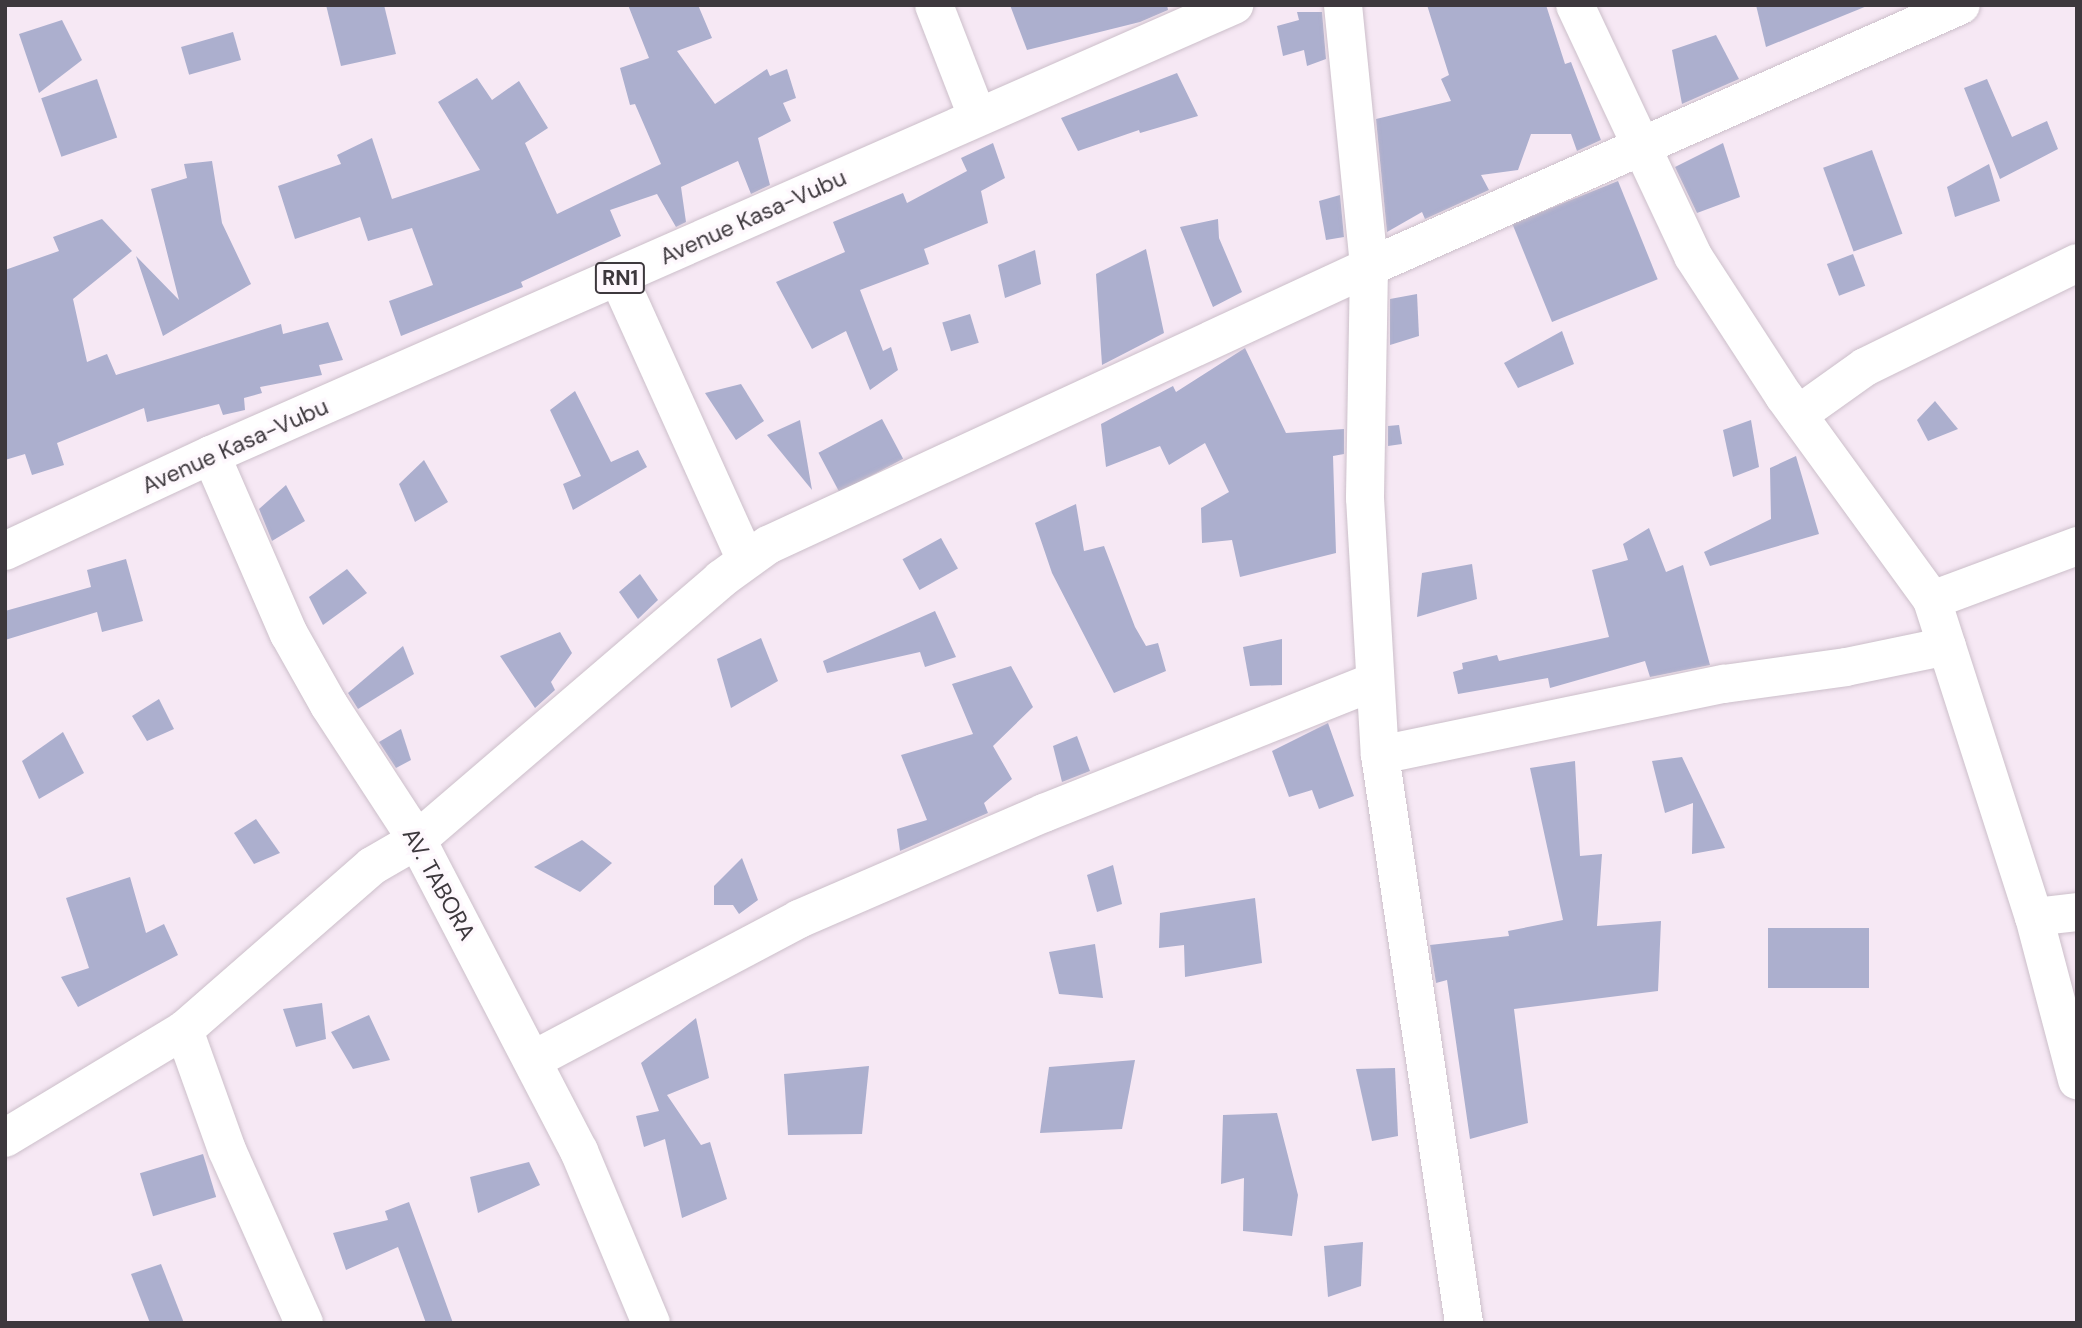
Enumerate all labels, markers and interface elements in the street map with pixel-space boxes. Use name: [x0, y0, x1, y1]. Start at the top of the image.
street label: Avenue Kasa-Vubu: [655, 163, 851, 271]
road number: RN1: [594, 260, 646, 296]
street label: Avenue Kasa-Vubu: [137, 392, 333, 500]
street label: AV. TABORA: [397, 823, 481, 945]

